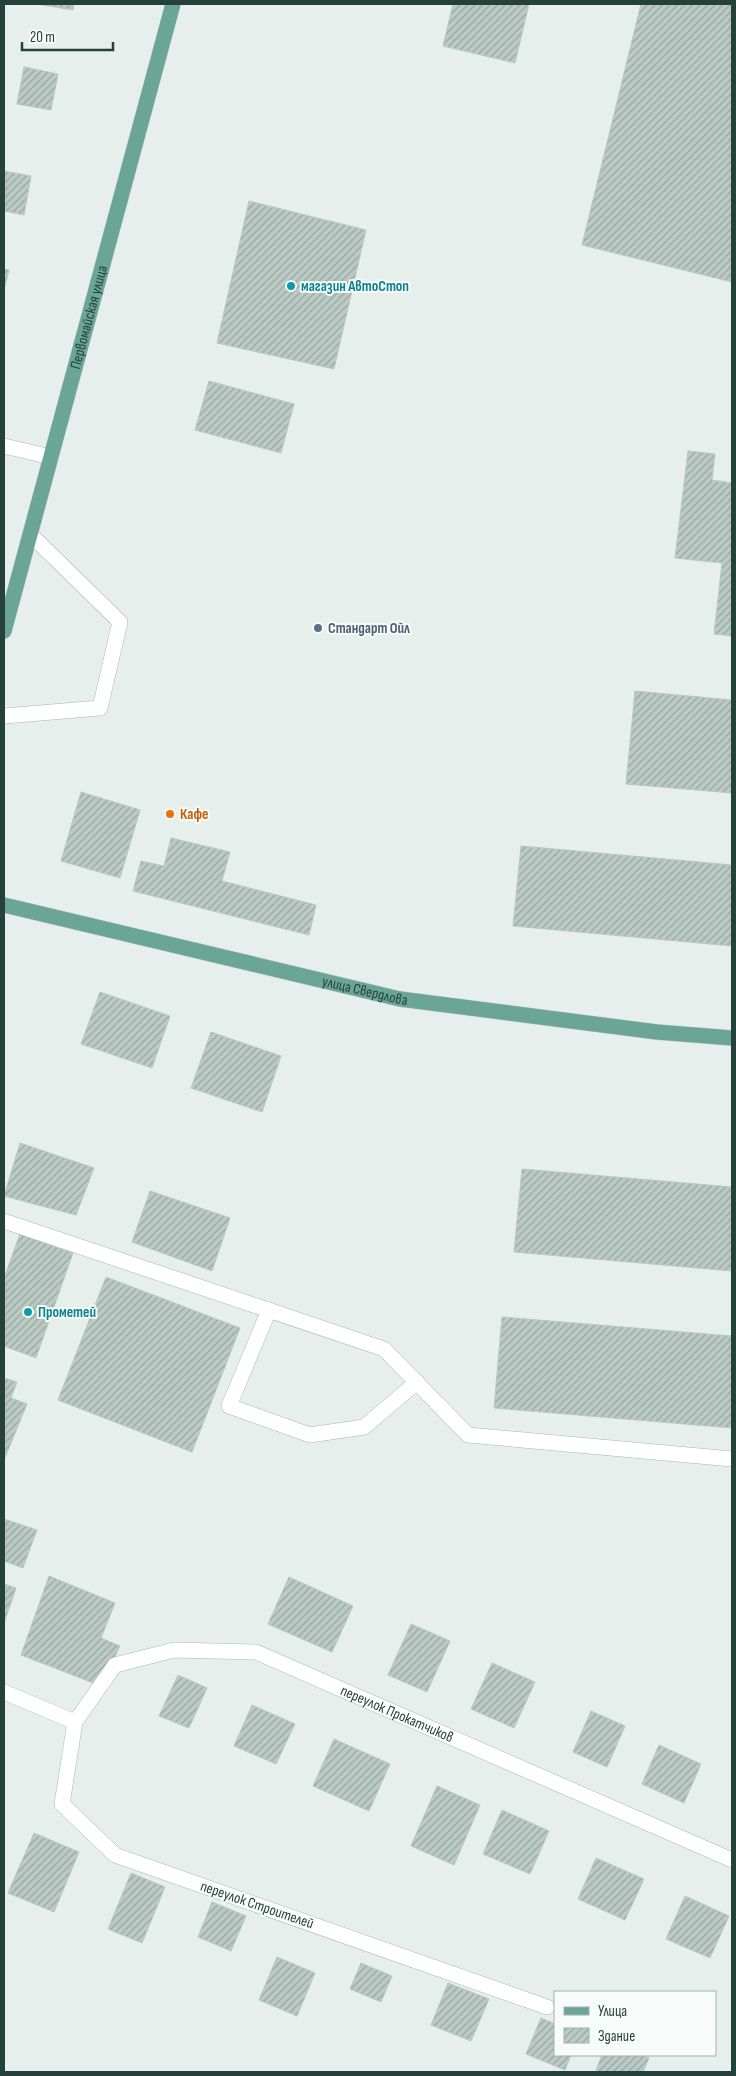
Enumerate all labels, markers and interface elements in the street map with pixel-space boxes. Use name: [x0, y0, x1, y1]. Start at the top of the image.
scale bar: [22, 20, 114, 52]
text: 20 m: [30, 28, 55, 47]
street label: Первомайская улица: [66, 263, 112, 371]
place label: магазин АвтоСтоп: [301, 277, 409, 296]
marker: магазин АвтоСтоп: [285, 280, 297, 292]
place label: Стандарт Ойл: [328, 619, 410, 638]
marker: Стандарт Ойл: [312, 622, 324, 634]
place label: Кафе: [180, 805, 209, 824]
marker: Кафе: [164, 808, 176, 820]
street label: улица Свердлова: [320, 971, 409, 1009]
place label: Прометей: [38, 1303, 96, 1322]
marker: Прометей: [22, 1306, 34, 1318]
street label: переулок Прокатчиков: [338, 1681, 456, 1747]
street label: переулок Строителей: [198, 1877, 316, 1933]
legend: [554, 1991, 716, 2056]
text: Улица: [598, 2002, 627, 2021]
text: Здание: [598, 2027, 635, 2046]

